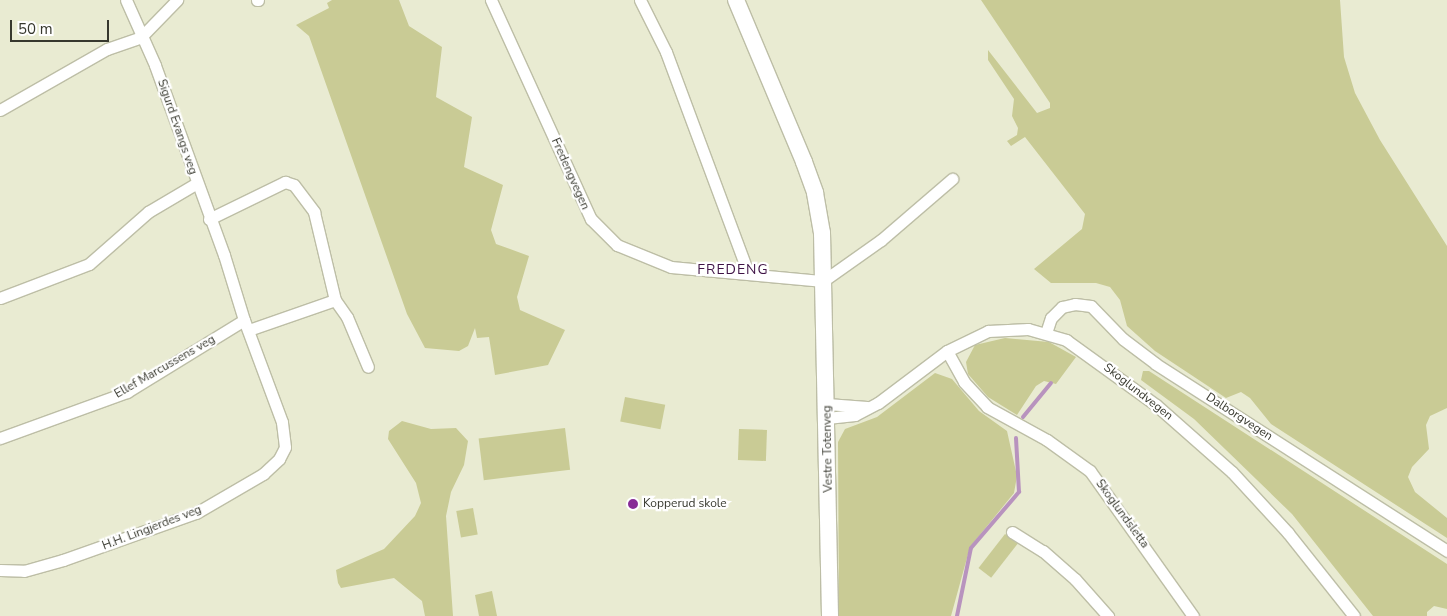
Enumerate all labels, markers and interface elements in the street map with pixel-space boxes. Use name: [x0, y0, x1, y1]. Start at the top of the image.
scale bar: [12, 10, 111, 42]
text: 50 m: [18, 19, 53, 39]
street label: Sigurd Evangs veg: [154, 78, 200, 176]
street label: Fredengvegen: [548, 136, 592, 212]
district label: FREDENG: [696, 262, 770, 278]
street label: Ellef Marcussens veg: [112, 332, 218, 402]
street label: Skoglundvegen: [1101, 361, 1175, 423]
street label: Dalborgvegen: [1203, 390, 1275, 444]
street label: Vestre Totenveg: [820, 405, 836, 493]
street label: Skoglundsletta: [1092, 477, 1152, 551]
place label: Kopperud skole: [643, 497, 727, 511]
marker: Kopperud skole: [627, 498, 639, 510]
street label: H.H. Lingjerdes veg: [100, 502, 204, 554]

